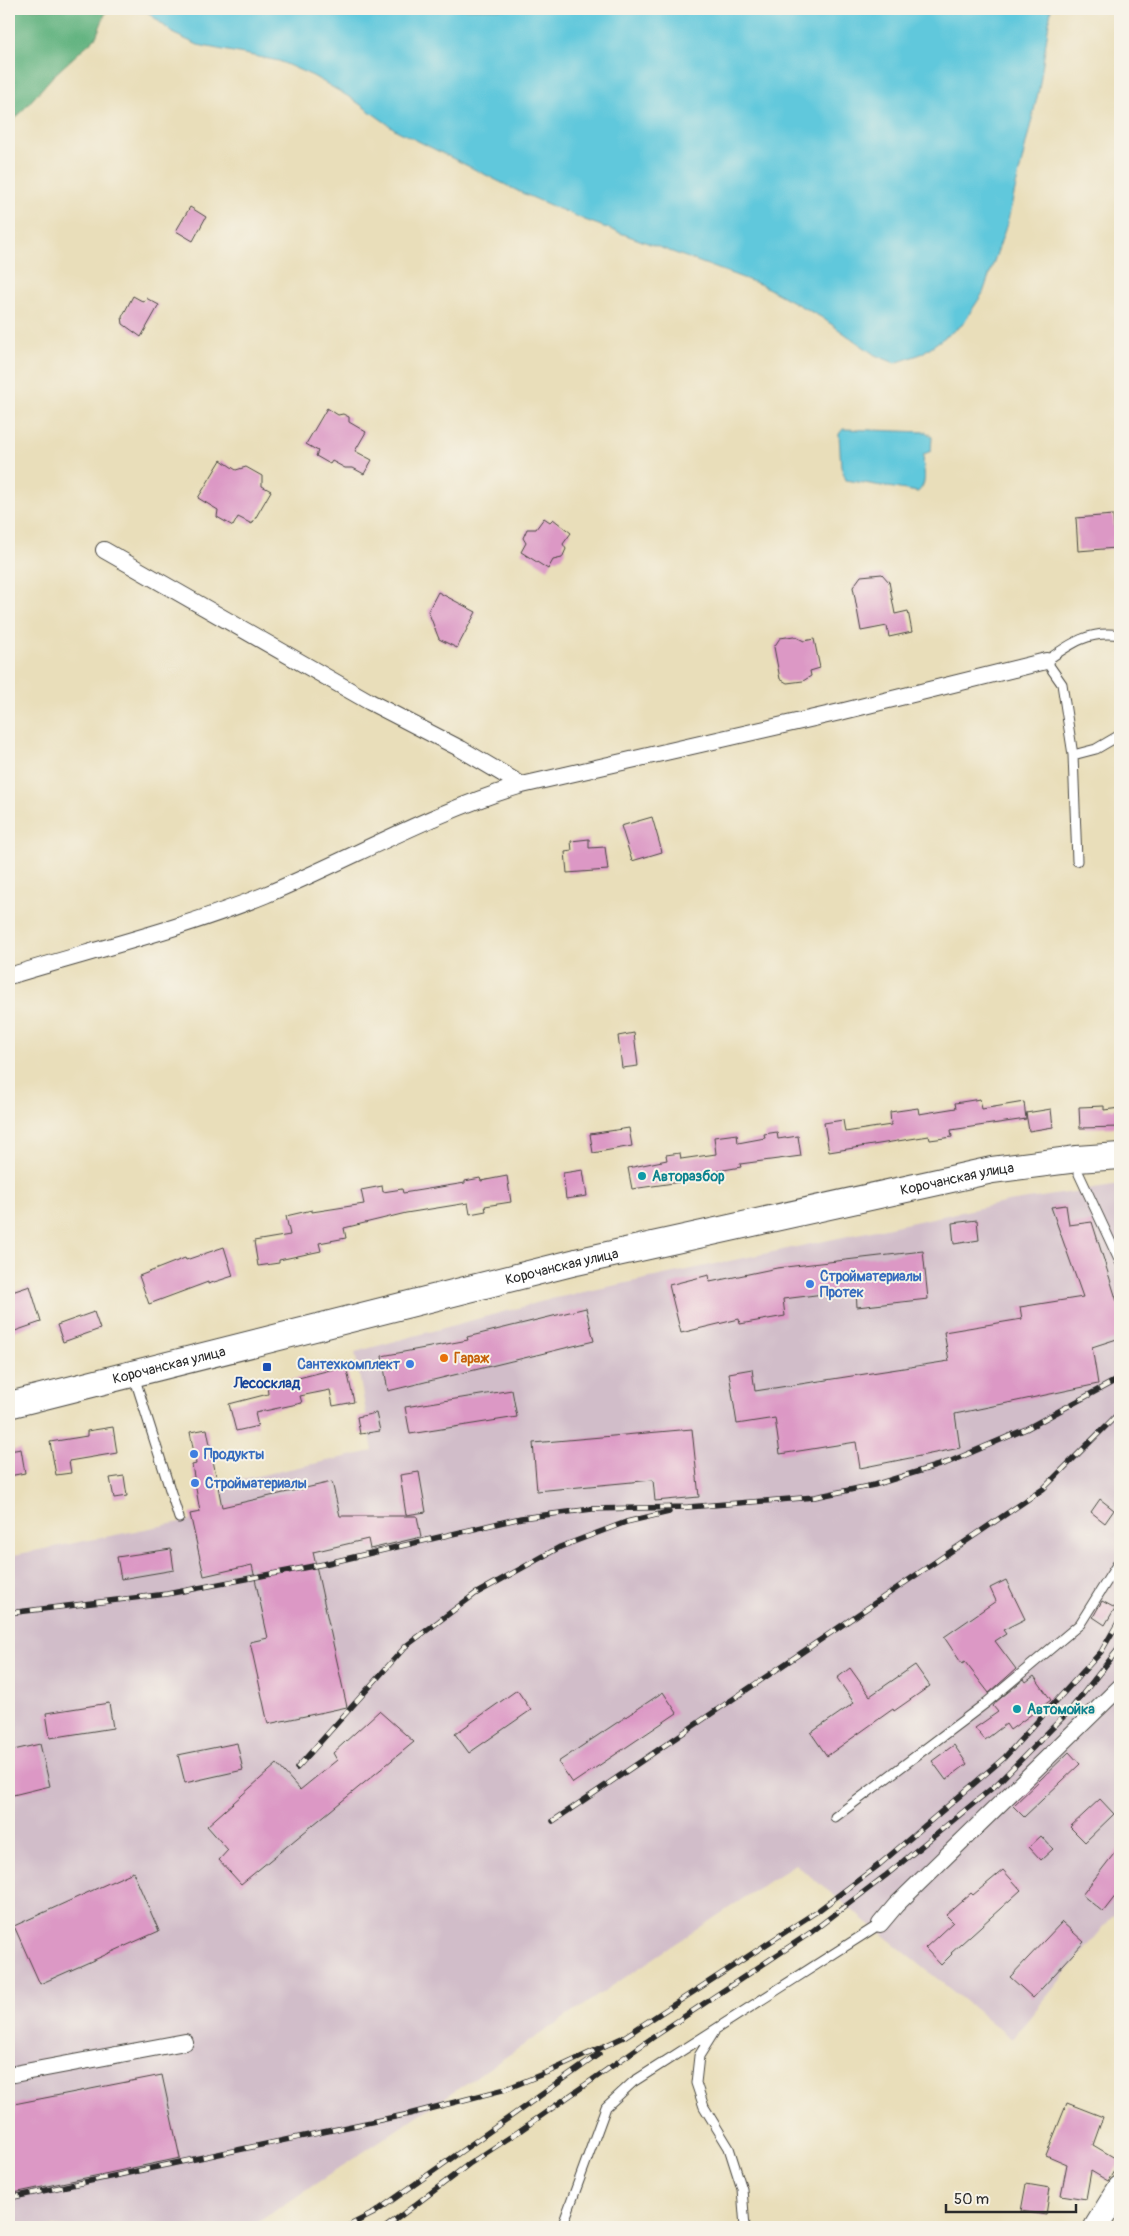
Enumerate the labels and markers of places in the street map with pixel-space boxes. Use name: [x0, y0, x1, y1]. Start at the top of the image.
place label: Авторазбор: [652, 1168, 725, 1185]
marker: Авторазбор: [636, 1170, 648, 1182]
place label: Стройматериалы Протек: [820, 1268, 922, 1301]
marker: Стройматериалы Протек: [804, 1278, 816, 1290]
place label: Гараж: [454, 1350, 490, 1367]
marker: Гараж: [438, 1352, 450, 1364]
place label: Сантехкомплект: [297, 1356, 401, 1373]
marker: Сантехкомплект: [404, 1358, 416, 1370]
marker: Лесосклад: [261, 1361, 273, 1373]
place label: Лесосклад: [233, 1375, 301, 1392]
place label: Продукты: [204, 1446, 264, 1463]
marker: Продукты: [188, 1448, 200, 1460]
place label: Стройматериалы: [205, 1475, 307, 1492]
marker: Стройматериалы: [189, 1477, 201, 1489]
place label: Автомойка: [1027, 1701, 1095, 1718]
marker: Автомойка: [1011, 1703, 1023, 1715]

